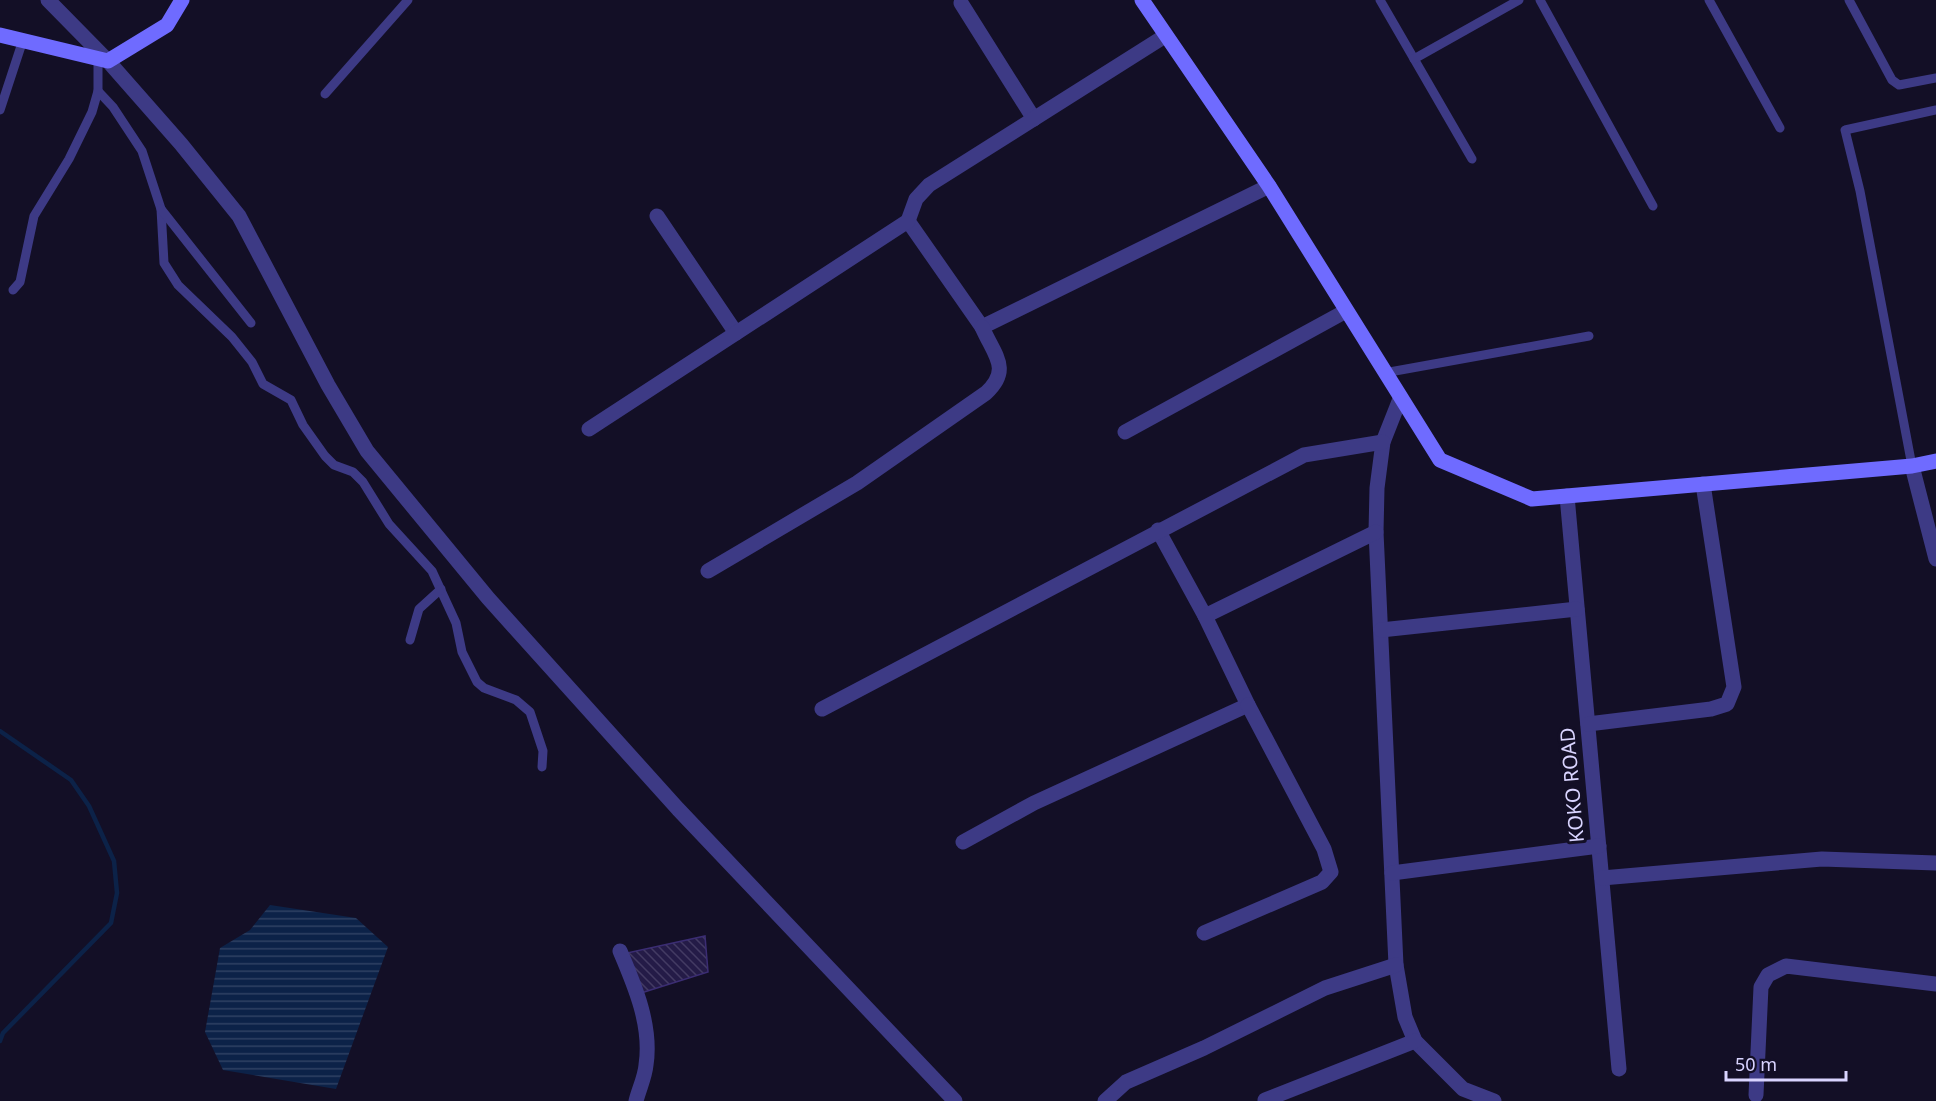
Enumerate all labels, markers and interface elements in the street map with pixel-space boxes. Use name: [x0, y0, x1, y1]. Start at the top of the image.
street label: KOKO ROAD: [1553, 726, 1590, 844]
scale bar: [1726, 1044, 1846, 1082]
text: 50 m: [1735, 1052, 1777, 1076]

